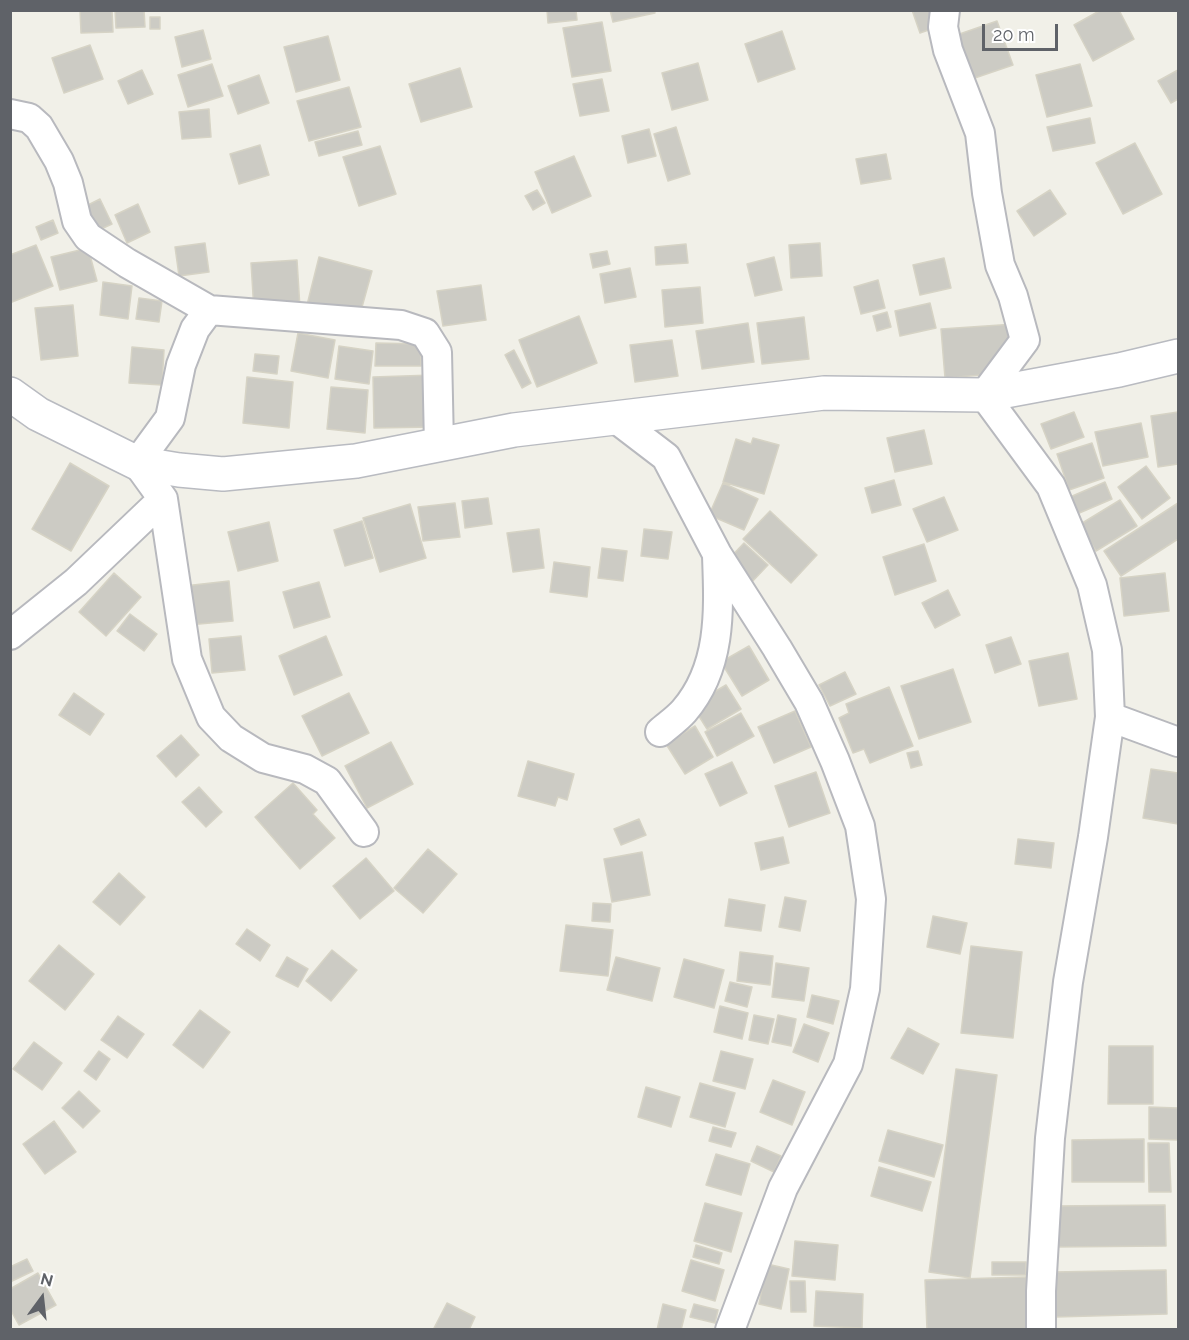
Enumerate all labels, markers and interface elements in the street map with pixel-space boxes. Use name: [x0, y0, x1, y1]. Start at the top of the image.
scale bar: [985, 12, 1062, 50]
text: 20 m: [993, 24, 1035, 45]
north arrow: [12, 1268, 72, 1328]
text: N: [38, 1269, 55, 1291]

